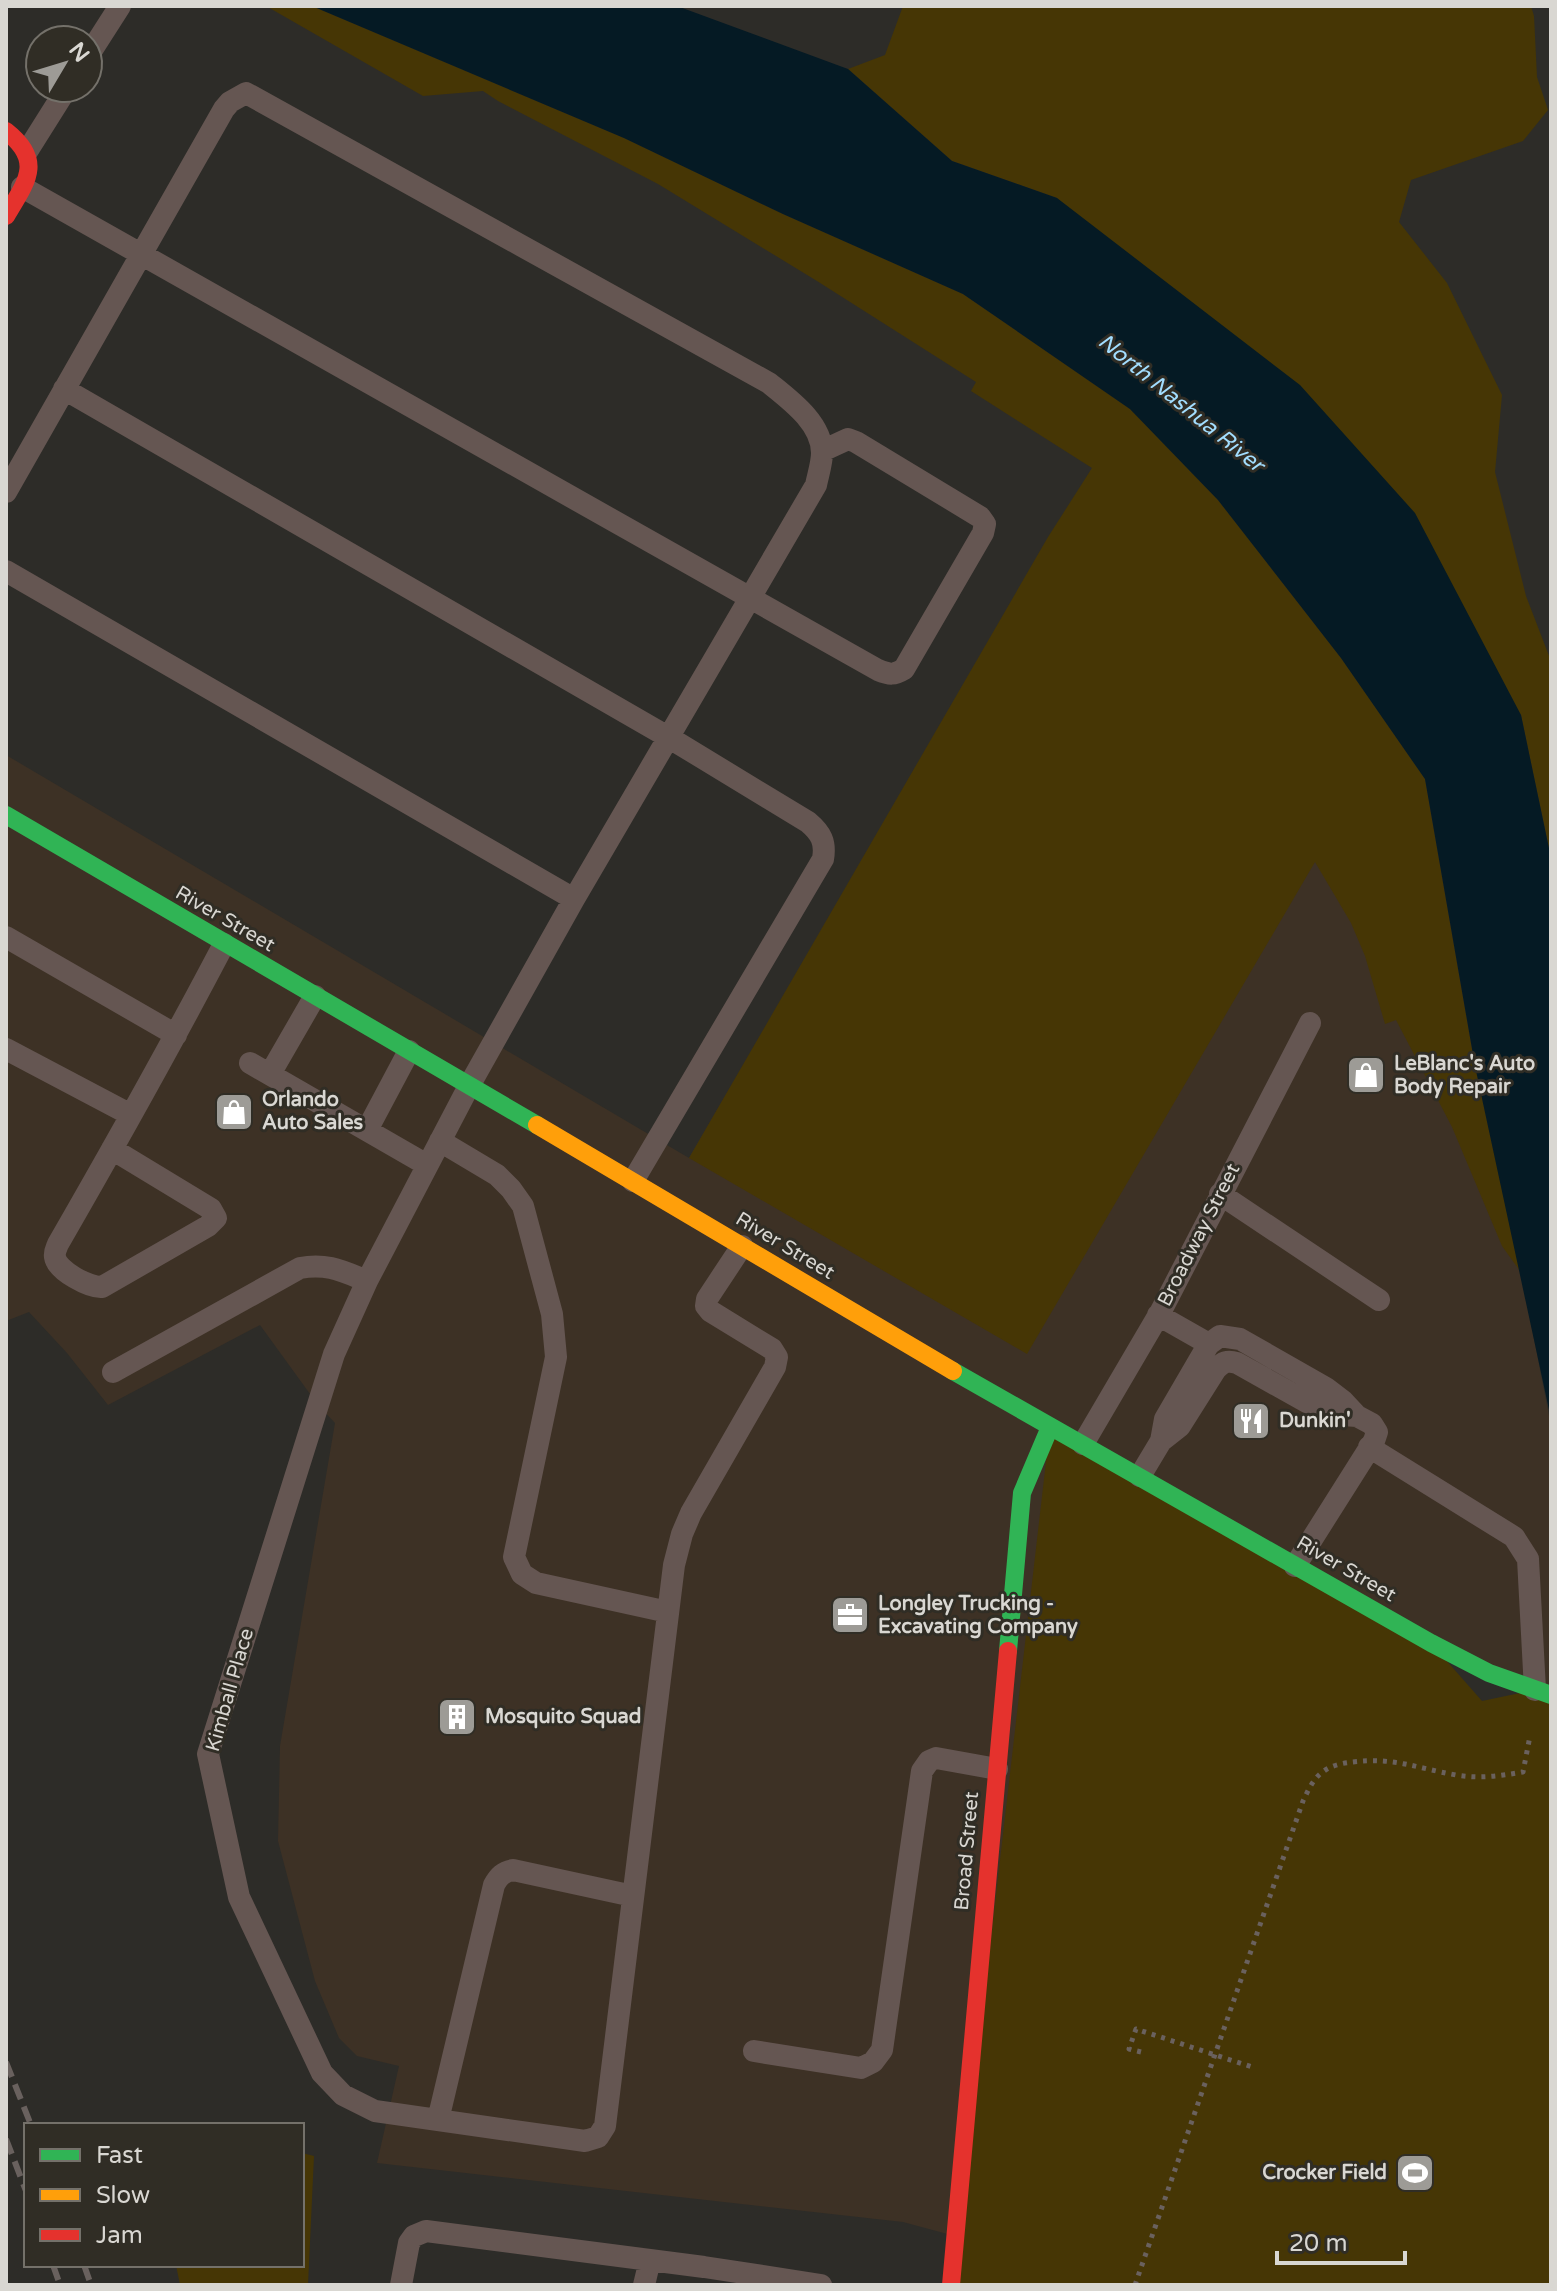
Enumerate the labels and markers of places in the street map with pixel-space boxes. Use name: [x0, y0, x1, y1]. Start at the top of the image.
place label: LeBlanc's Auto Body Repair: [1394, 1052, 1535, 1099]
shop icon: LeBlanc's Auto Body Repair: [1345, 1054, 1387, 1096]
place label: Orlando Auto Sales: [262, 1088, 364, 1135]
shop icon: Orlando Auto Sales: [213, 1091, 255, 1133]
restaurant icon: Dunkin': [1230, 1400, 1272, 1442]
place label: Dunkin': [1279, 1409, 1351, 1433]
place label: Longley Trucking - Excavating Company: [878, 1592, 1078, 1639]
office icon: Longley Trucking - Excavating Company: [829, 1594, 871, 1636]
building icon: Mosquito Squad: [436, 1696, 478, 1738]
place label: Mosquito Squad: [485, 1705, 641, 1729]
sports icon: Crocker Field: [1394, 2152, 1436, 2194]
place label: Crocker Field: [1262, 2161, 1387, 2185]

